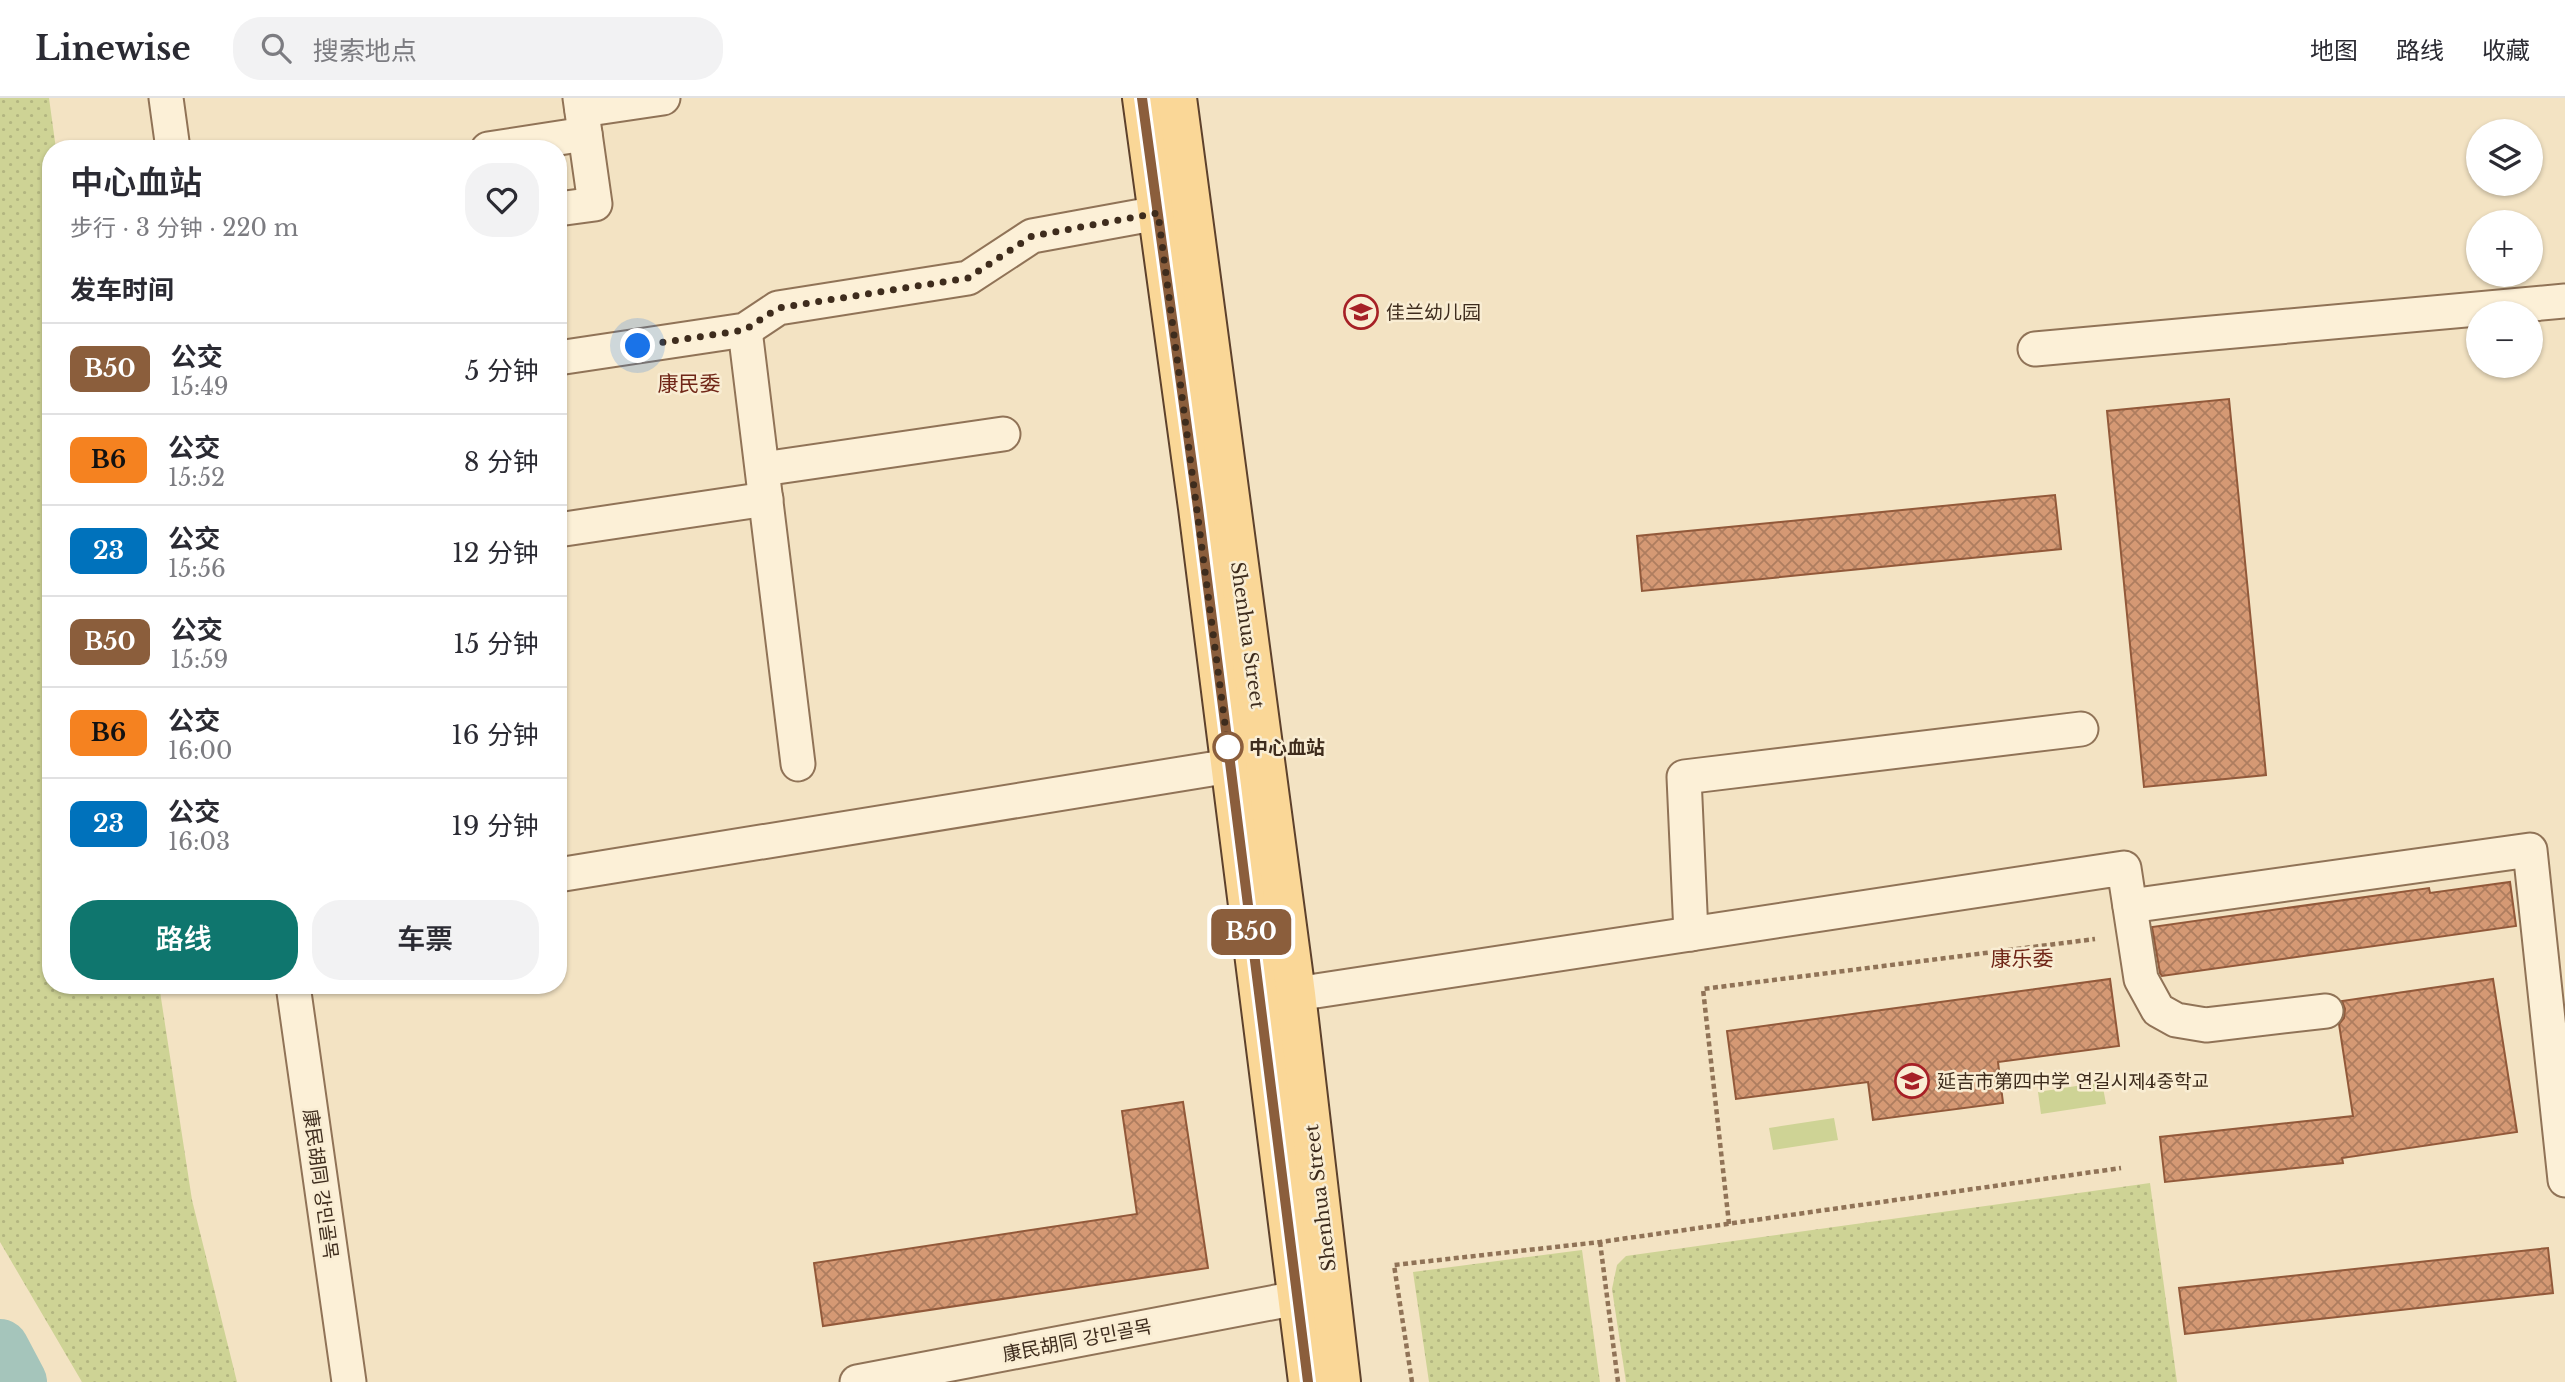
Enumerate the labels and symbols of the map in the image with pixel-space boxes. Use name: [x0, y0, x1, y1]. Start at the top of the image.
school or university icon: 佳兰幼儿园: [1342, 293, 1380, 331]
place label: 佳兰幼儿园: [1386, 301, 1481, 324]
your location: [620, 328, 655, 363]
district label: 康民委: [658, 371, 721, 397]
street label: Shenhua Street: [1226, 560, 1269, 711]
marker: 中心血站: [1213, 732, 1243, 762]
place label: 中心血站: [1249, 736, 1325, 759]
line badge: B50: [1211, 909, 1291, 955]
district label: 康乐委: [1991, 946, 2054, 972]
school or university icon: 延吉市第四中学 연길시제4중학교: [1893, 1062, 1931, 1100]
place label: 延吉市第四中学 연길시제4중학교: [1937, 1070, 2209, 1093]
street label: 康民胡同 강민골목: [299, 1108, 342, 1261]
street label: Shenhua Street: [1300, 1122, 1341, 1273]
street label: 康民胡同 강민골목: [1001, 1315, 1154, 1366]

